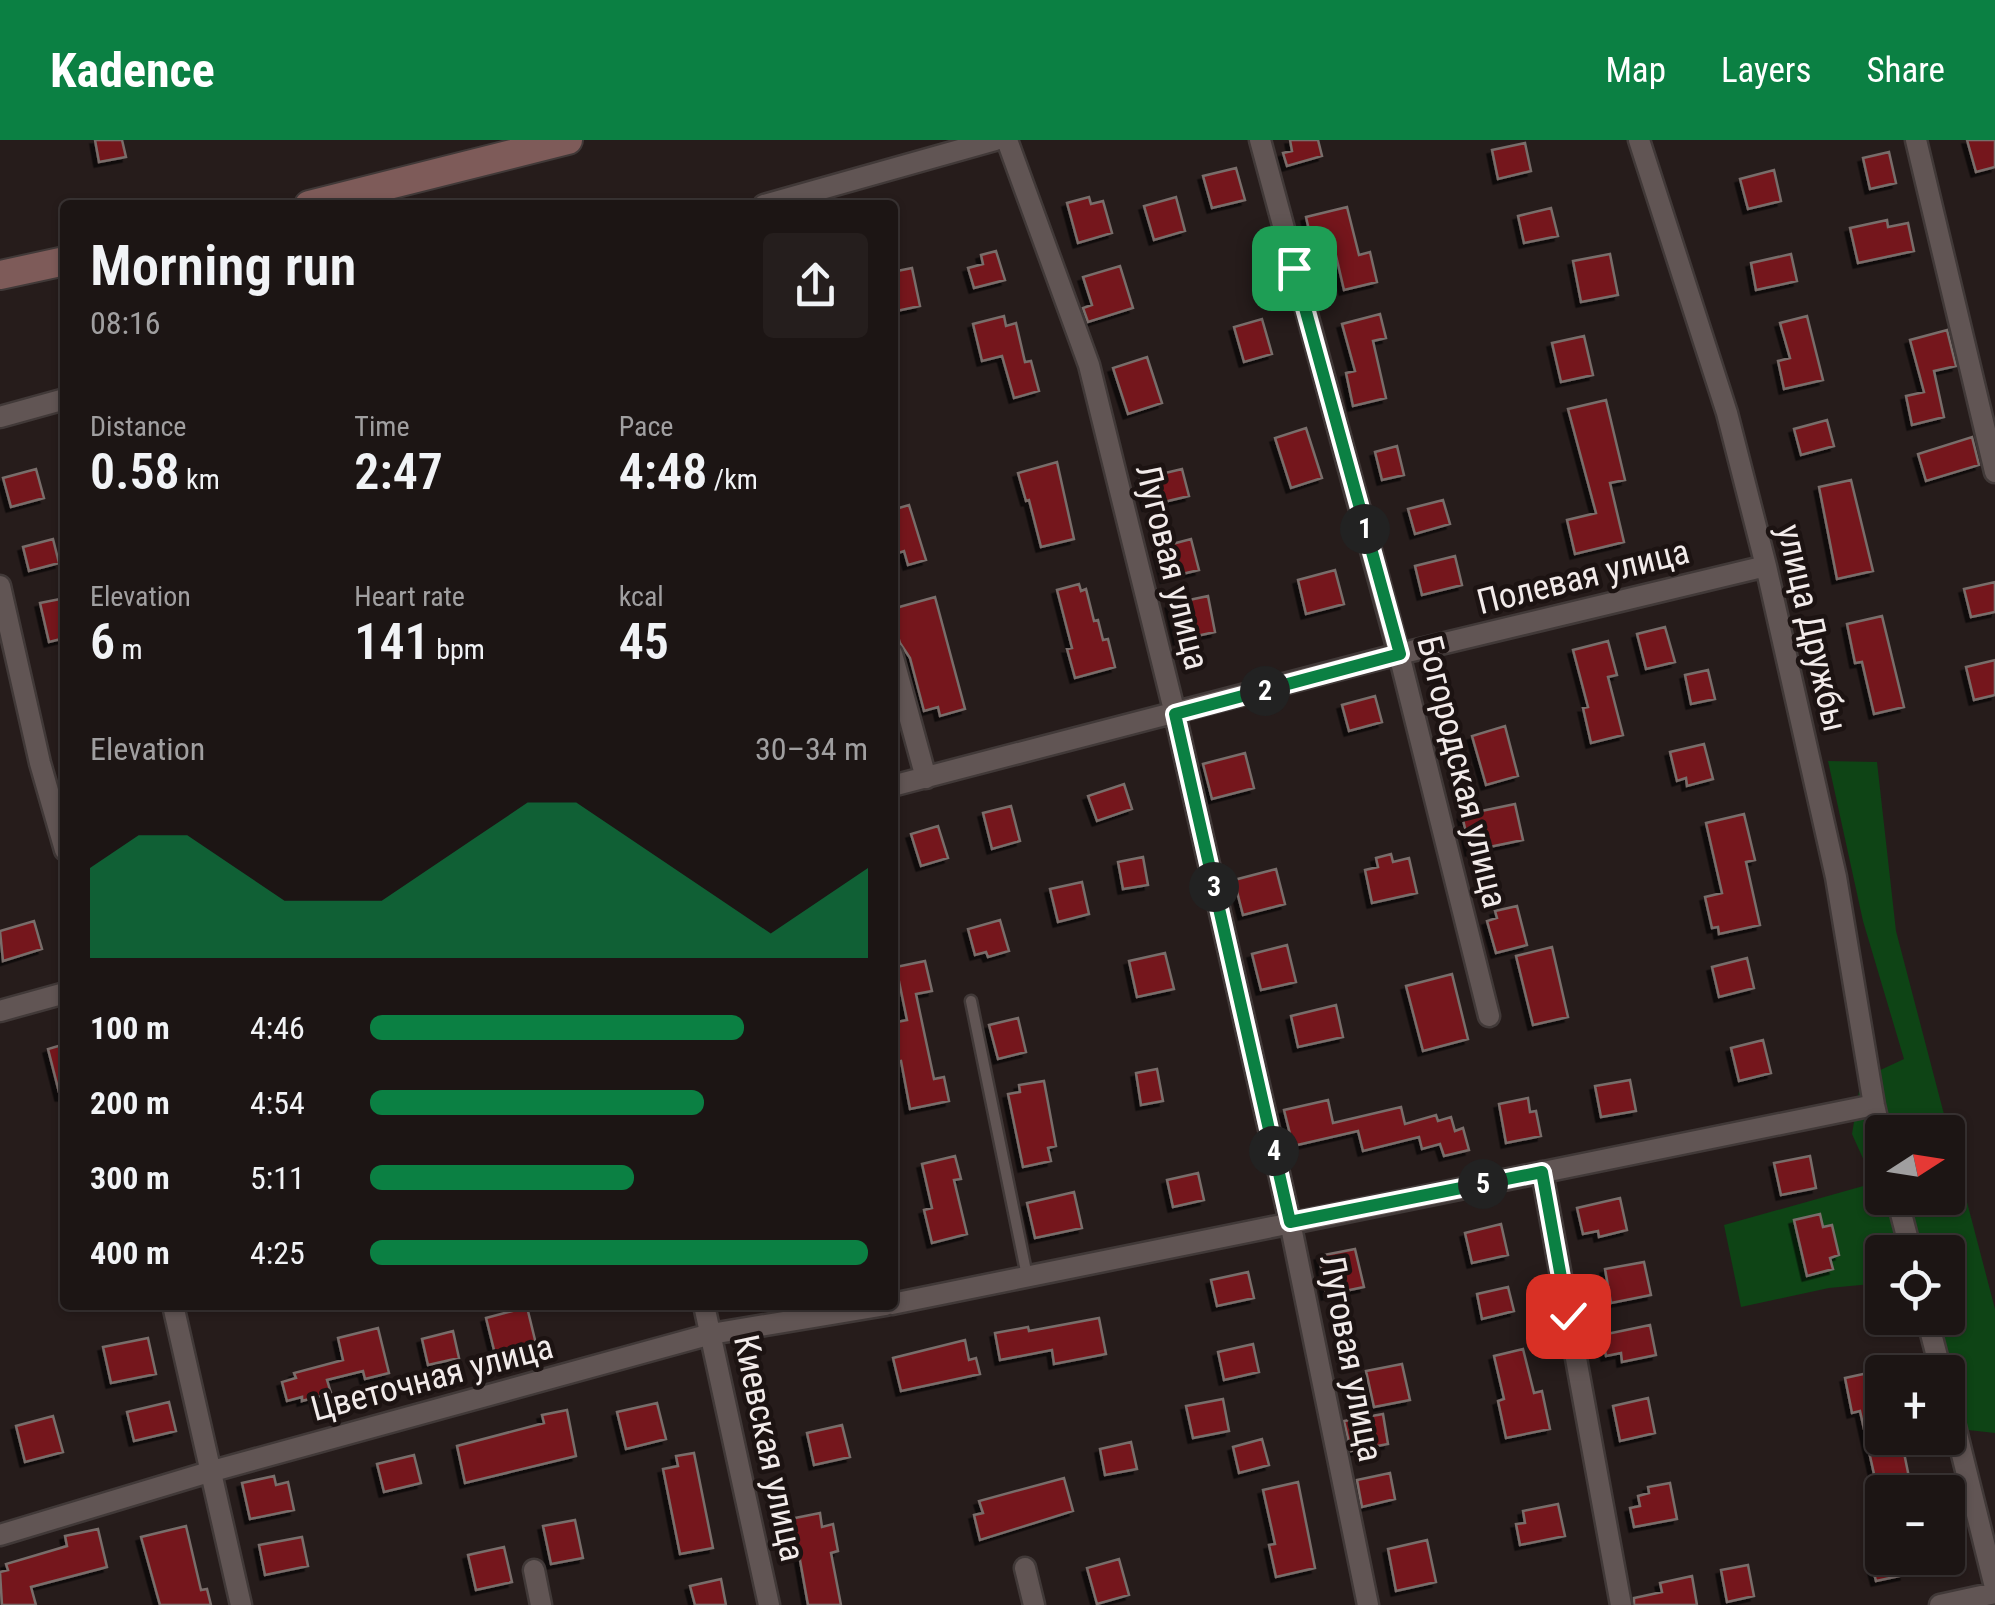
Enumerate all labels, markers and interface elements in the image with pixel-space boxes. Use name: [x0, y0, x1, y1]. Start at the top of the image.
text: Kadence: [50, 42, 215, 99]
text: Map: [1605, 50, 1666, 91]
text: Layers: [1721, 50, 1811, 91]
text: Share: [1866, 50, 1945, 91]
pin: [1252, 226, 1337, 311]
button: share: [763, 233, 868, 338]
text: Morning run: [90, 234, 356, 298]
icon: arrive: [1267, 241, 1322, 296]
text: 08:16: [90, 304, 161, 342]
text: Distance: [90, 410, 187, 443]
text: Time: [354, 410, 410, 443]
text: Pace: [619, 410, 674, 443]
text: 0.58: [90, 443, 180, 501]
text: 2:47: [354, 443, 443, 501]
text: 4:48: [619, 443, 707, 501]
street label: Луговая улица: [1127, 460, 1217, 674]
text: km: [180, 463, 220, 496]
text: /km: [707, 463, 758, 496]
pin: 1: [1340, 504, 1390, 554]
text: 1: [1358, 512, 1372, 545]
street label: улица Дружбы: [1768, 520, 1856, 736]
street label: Полевая улица: [1473, 531, 1693, 623]
text: Elevation: [90, 580, 191, 613]
text: Heart rate: [354, 580, 465, 613]
text: kcal: [619, 580, 664, 613]
text: 6: [90, 613, 115, 671]
text: 141: [354, 613, 430, 671]
text: 45: [619, 613, 669, 671]
street label: Богородская улица: [1408, 632, 1516, 912]
text: m: [115, 633, 143, 666]
text: bpm: [430, 633, 485, 666]
pin: 2: [1240, 666, 1290, 716]
text: 2: [1258, 674, 1272, 707]
text: Elevation: [90, 730, 205, 768]
text: 30–34 m: [755, 730, 868, 768]
pin: 3: [1189, 862, 1239, 912]
text: 3: [1207, 870, 1221, 903]
text: 100 m: [90, 1009, 170, 1047]
text: 4:46: [250, 1009, 305, 1047]
text: 200 m: [90, 1084, 170, 1122]
text: 4:54: [250, 1084, 305, 1122]
north arrow: [1865, 1115, 1965, 1215]
map controls: [1865, 1115, 1965, 1575]
pin: 4: [1249, 1126, 1299, 1176]
text: 4: [1267, 1134, 1281, 1167]
text: 300 m: [90, 1159, 170, 1197]
text: 5:11: [250, 1159, 305, 1197]
pin: 5: [1458, 1159, 1508, 1209]
text: 5: [1476, 1167, 1490, 1200]
text: 400 m: [90, 1234, 170, 1272]
text: 4:25: [250, 1234, 305, 1272]
button: locate: [1865, 1235, 1965, 1335]
street label: Луговая улица: [1311, 1251, 1391, 1465]
pin: [1526, 1274, 1611, 1359]
icon: check: [1541, 1289, 1596, 1344]
street label: Цветочная улица: [306, 1326, 558, 1430]
street label: Киевская улица: [725, 1331, 813, 1565]
button: +: [1865, 1355, 1965, 1455]
button: −: [1865, 1475, 1965, 1575]

